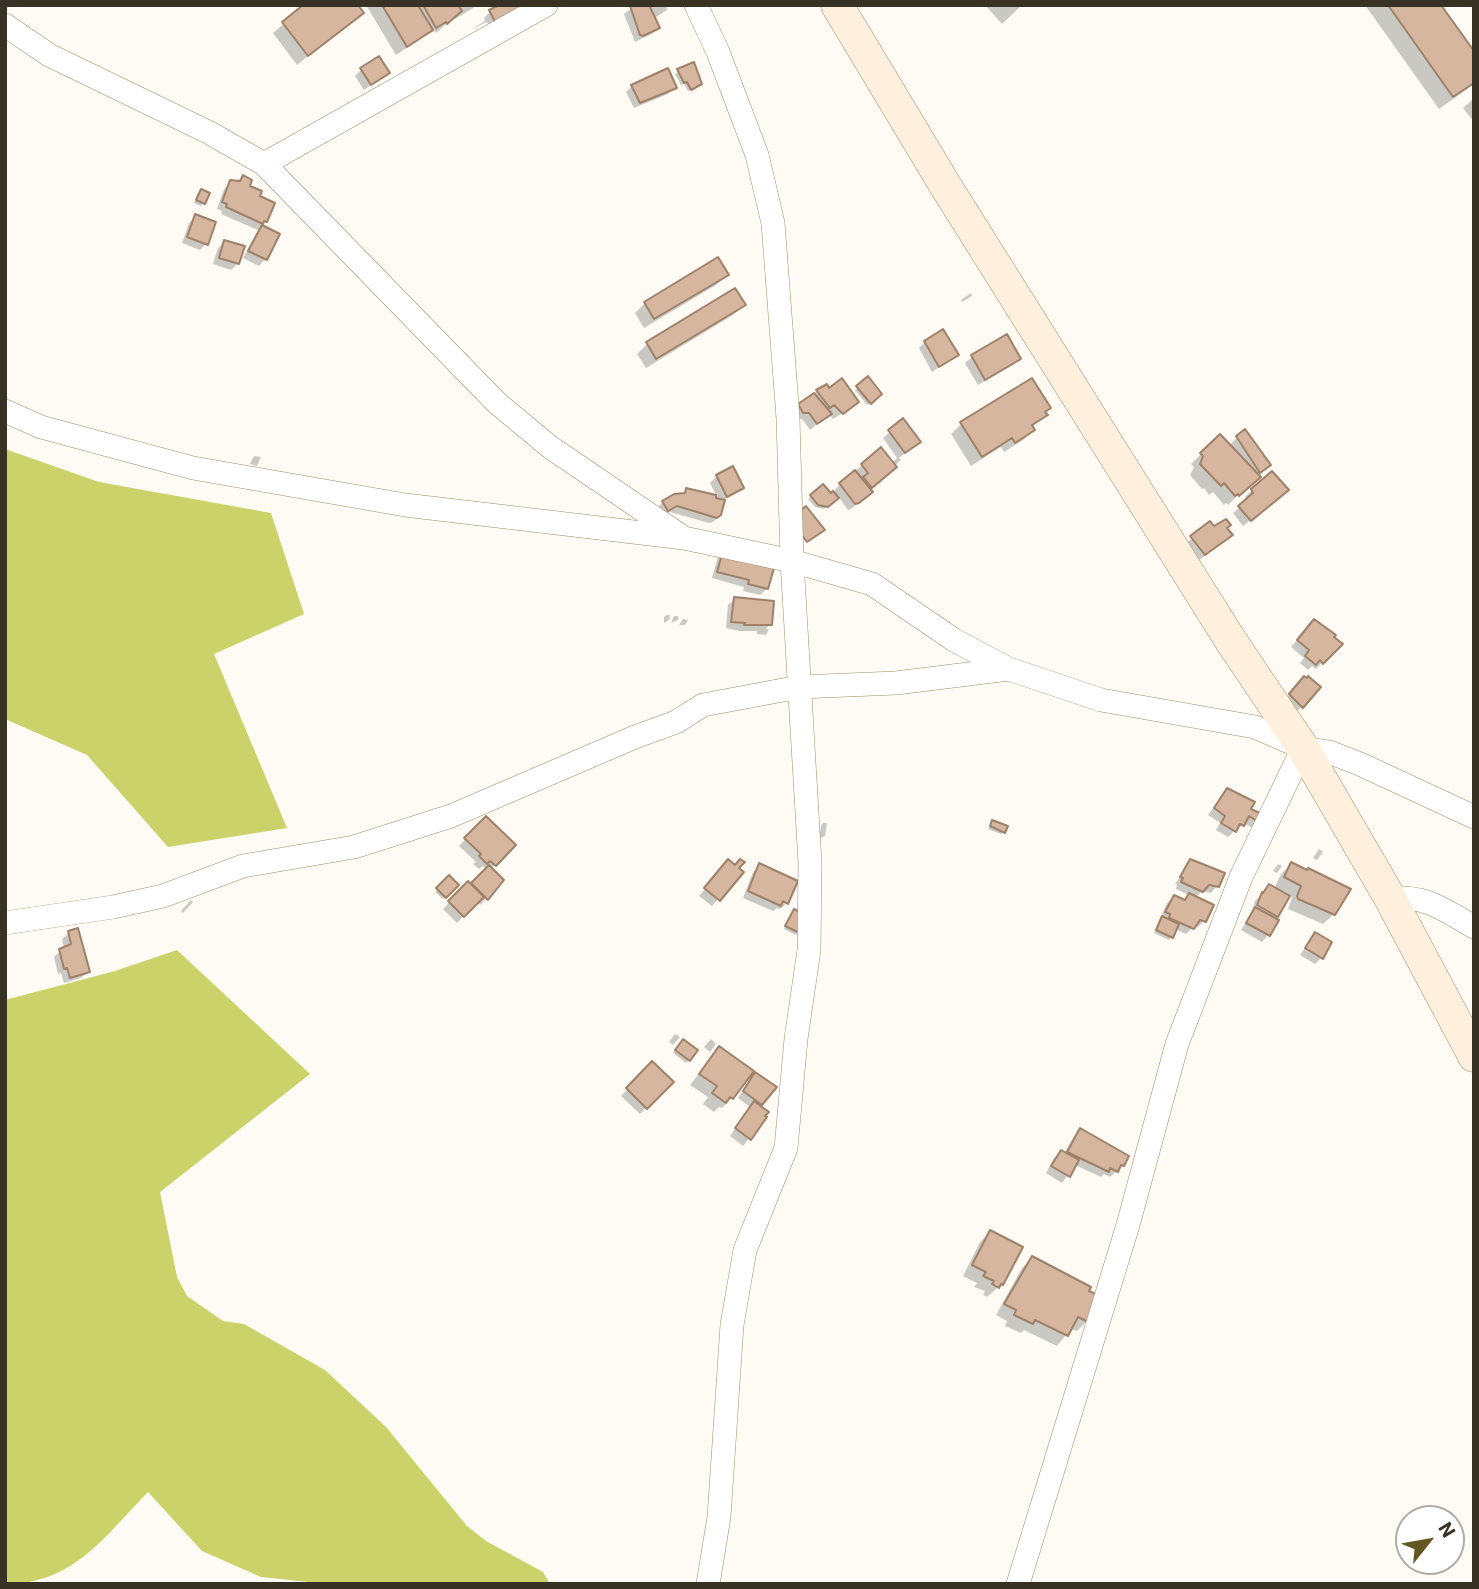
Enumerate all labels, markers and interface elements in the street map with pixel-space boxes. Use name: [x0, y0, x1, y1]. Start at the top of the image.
north arrow: [1395, 1505, 1465, 1575]
text: N: [1433, 1518, 1460, 1542]

